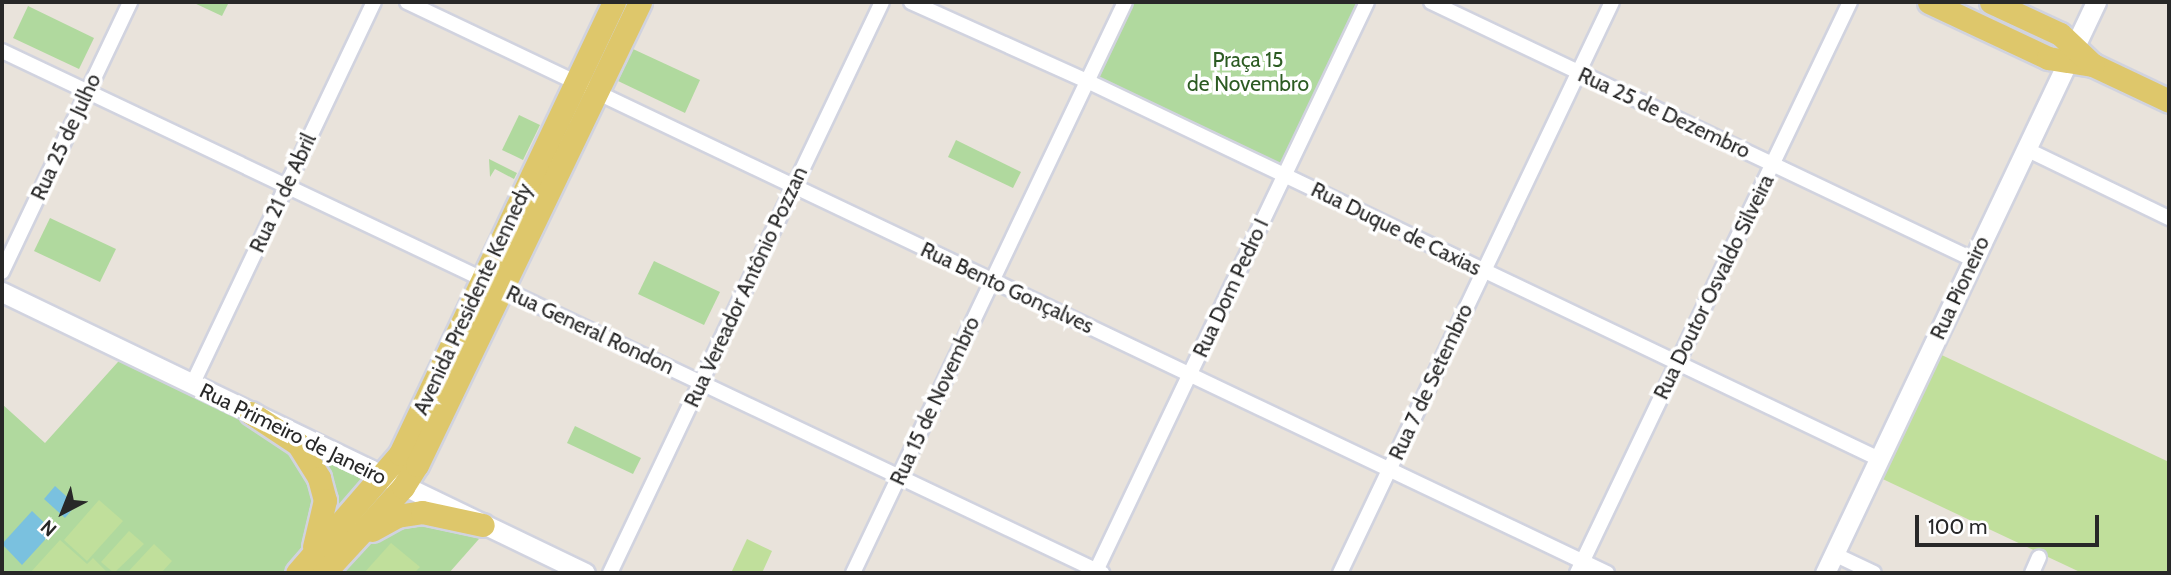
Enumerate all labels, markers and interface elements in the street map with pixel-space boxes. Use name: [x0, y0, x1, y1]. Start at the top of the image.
park label: Praça 15 de Novembro: [1187, 47, 1309, 97]
street label: Rua 25 de Dezembro: [1574, 62, 1754, 164]
street label: Rua 25 de Julho: [26, 70, 106, 204]
street label: Rua 21 de Abril: [244, 129, 322, 257]
street label: Rua Vereador Antônio Pozzan: [679, 163, 813, 411]
street label: Rua Doutor Osvaldo Silveira: [1649, 171, 1779, 403]
street label: Rua Duque de Caxias: [1307, 177, 1485, 281]
street label: Avenida Presidente Kennedy: [408, 179, 538, 419]
street label: Rua Dom Pedro I: [1188, 215, 1274, 361]
street label: Rua Pioneiro: [1925, 232, 1995, 344]
street label: Rua Bento Gonçalves: [917, 237, 1097, 339]
street label: Rua General Rondon: [502, 280, 678, 380]
street label: Rua 7 de Setembro: [1384, 300, 1478, 464]
street label: Rua 15 de Novembro: [885, 313, 985, 489]
street label: Rua Primeiro de Janeiro: [196, 378, 390, 490]
north arrow: [28, 477, 98, 547]
scale bar: [1919, 502, 2103, 546]
text: 100 m: [1928, 514, 1987, 539]
text: N: [36, 515, 61, 541]

